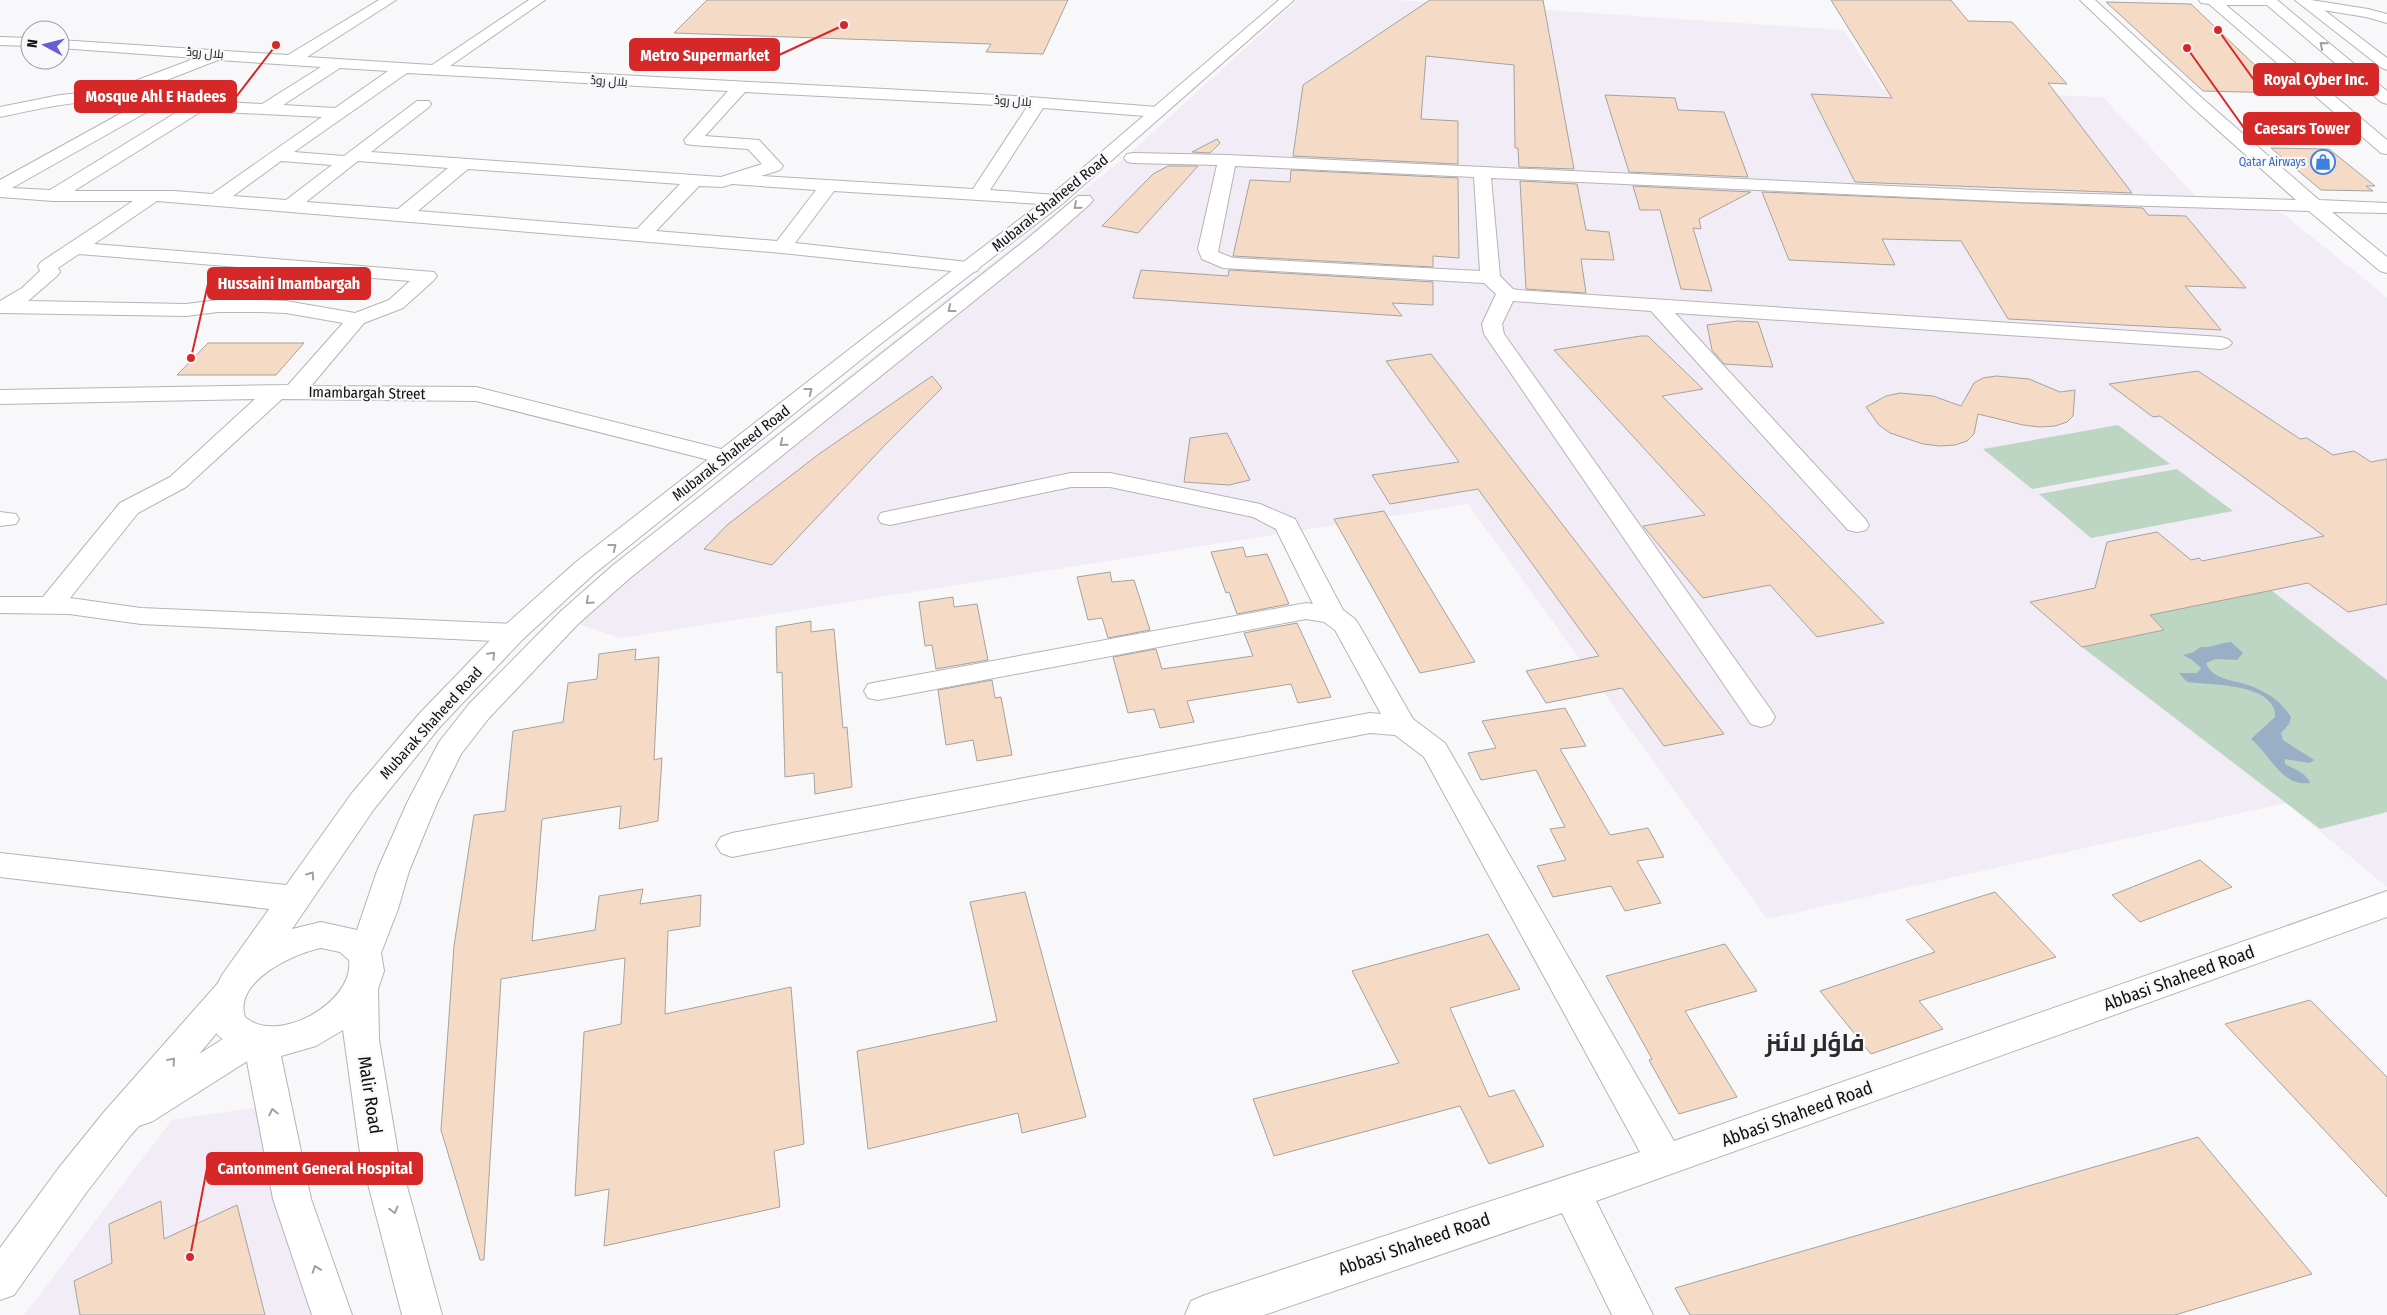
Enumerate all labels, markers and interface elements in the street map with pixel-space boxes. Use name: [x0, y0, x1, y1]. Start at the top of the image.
north arrow: [20, 20, 70, 70]
text: N: [24, 38, 42, 49]
callout: Metro Supermarket: [630, 39, 779, 70]
one-way arrow: [2319, 42, 2328, 51]
street label: بلال روڈ: [186, 45, 224, 61]
text: Metro Supermarket: [640, 46, 770, 65]
callout: Royal Cyber Inc.: [2254, 64, 2378, 95]
text: Royal Cyber Inc.: [2264, 70, 2369, 89]
street label: بلال روڈ: [590, 73, 628, 89]
callout: Mosque Ahl E Hadees: [75, 81, 236, 112]
text: Mosque Ahl E Hadees: [86, 87, 226, 106]
street label: بلال روڈ: [994, 93, 1032, 109]
callout: Caesars Tower: [2244, 113, 2360, 144]
text: Caesars Tower: [2254, 119, 2350, 138]
shop icon: Qatar Airways: [2310, 149, 2336, 175]
street label: Mubarak Shaheed Road: [988, 151, 1112, 255]
place label: Qatar Airways: [2239, 155, 2306, 169]
one-way arrow: [1073, 201, 1082, 210]
callout: Hussaini Imambargah: [208, 268, 370, 299]
text: Hussaini Imambargah: [218, 274, 360, 293]
one-way arrow: [948, 304, 957, 312]
street label: Imambargah Street: [308, 383, 426, 403]
one-way arrow: [803, 388, 812, 397]
street label: Mubarak Shaheed Road: [669, 401, 793, 505]
one-way arrow: [780, 438, 789, 446]
one-way arrow: [607, 544, 616, 552]
one-way arrow: [585, 595, 594, 604]
one-way arrow: [486, 652, 495, 661]
street label: Mubarak Shaheed Road: [376, 663, 486, 783]
one-way arrow: [305, 871, 314, 881]
street label: Abbasi Shaheed Road: [2100, 940, 2258, 1016]
district label: فاؤلر لائنز: [1764, 1029, 1865, 1057]
street label: Malir Road: [353, 1054, 387, 1136]
one-way arrow: [166, 1057, 175, 1066]
street label: Abbasi Shaheed Road: [1718, 1076, 1876, 1152]
one-way arrow: [268, 1108, 279, 1117]
callout: Cantonment General Hospital: [207, 1153, 422, 1184]
text: Cantonment General Hospital: [217, 1159, 413, 1178]
one-way arrow: [389, 1206, 399, 1214]
street label: Abbasi Shaheed Road: [1335, 1208, 1493, 1280]
one-way arrow: [312, 1265, 322, 1274]

